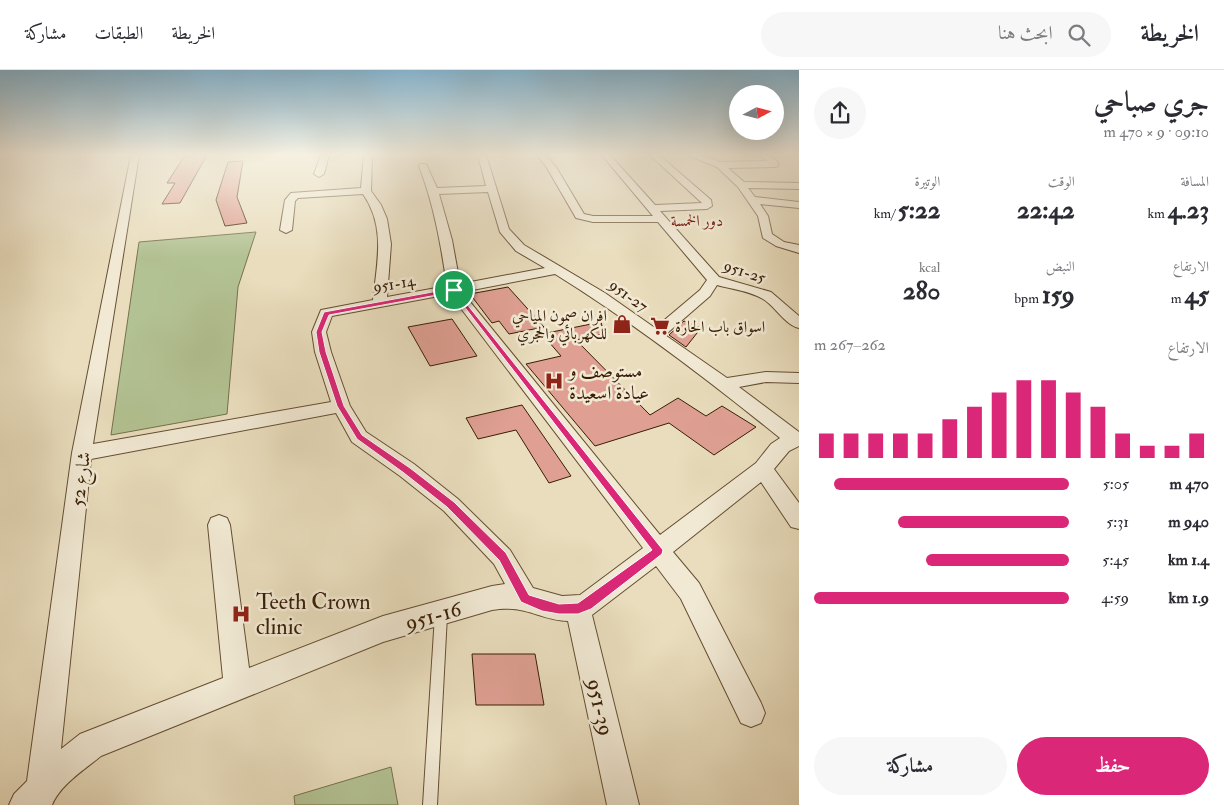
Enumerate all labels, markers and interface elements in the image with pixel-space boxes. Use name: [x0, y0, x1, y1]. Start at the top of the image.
search box: [761, 12, 1111, 57]
text: الخريطة: [1141, 18, 1199, 49]
text: ابحث هنا: [998, 21, 1053, 45]
icon: search: [1065, 21, 1093, 49]
text: مشاركة: [25, 22, 66, 45]
text: الطبقات: [94, 22, 143, 45]
text: الخريطة: [171, 22, 215, 45]
north arrow: [729, 85, 784, 140]
map controls: [729, 85, 784, 140]
text: جري صباحي: [1094, 85, 1209, 120]
button: share: [814, 87, 866, 139]
text: 09:10 · 9 × 470 m: [1103, 122, 1209, 142]
text: الوتيرة: [915, 173, 940, 190]
text: الوقت: [1048, 173, 1075, 190]
text: المسافة: [1180, 173, 1209, 190]
text: 5:22: [898, 195, 940, 226]
text: 22:42: [1017, 195, 1075, 226]
text: 4.23: [1168, 195, 1209, 226]
text: /km: [874, 205, 898, 222]
text: km: [1147, 205, 1168, 222]
district label: دور الخمسة: [671, 211, 723, 231]
street label: 951-25: [720, 256, 768, 288]
text: النبض: [1046, 258, 1075, 275]
text: الارتفاع: [1173, 258, 1209, 275]
text: kcal: [919, 259, 940, 276]
pin: [433, 269, 475, 311]
street label: 951-14: [371, 270, 418, 298]
street label: 951-27: [604, 274, 652, 317]
icon: arrive: [440, 276, 468, 304]
text: 280: [903, 276, 940, 307]
text: 159: [1042, 280, 1075, 311]
text: 45: [1185, 280, 1209, 311]
text: bpm: [1014, 290, 1042, 307]
text: m: [1171, 290, 1185, 307]
place label: افران صمون المياحي للكهربائي والحجري: [512, 306, 607, 346]
shop icon: افران صمون المياحي للكهربائي والحجري: [611, 313, 633, 335]
supermarket icon: اسواق باب الحارة: [649, 315, 671, 337]
place label: اسواق باب الحارة: [675, 317, 765, 337]
text: 262–267 m: [814, 335, 886, 355]
text: الارتفاع: [1167, 338, 1209, 358]
place label: مستوصف و عيادة اسعيدة: [567, 359, 649, 405]
hospital icon: مستوصف و عيادة اسعيدة: [543, 370, 565, 392]
street label: شارع 52: [66, 450, 99, 508]
text: 5:05: [1103, 474, 1129, 494]
text: 470 m: [1169, 474, 1209, 494]
text: 5:31: [1106, 512, 1129, 532]
text: 940 m: [1168, 512, 1209, 532]
text: 5:45: [1102, 550, 1129, 570]
text: 1.4 km: [1168, 550, 1209, 570]
place label: Teeth Crown clinic: [256, 588, 371, 641]
text: 4:59: [1101, 588, 1129, 608]
text: 1.9 km: [1169, 588, 1209, 608]
street label: 951-16: [400, 594, 466, 638]
hospital icon: Teeth Crown clinic: [230, 603, 252, 625]
street label: 951-39: [579, 674, 620, 739]
button: مشاركة: [814, 737, 1007, 795]
button: حفظ: [1017, 737, 1209, 795]

